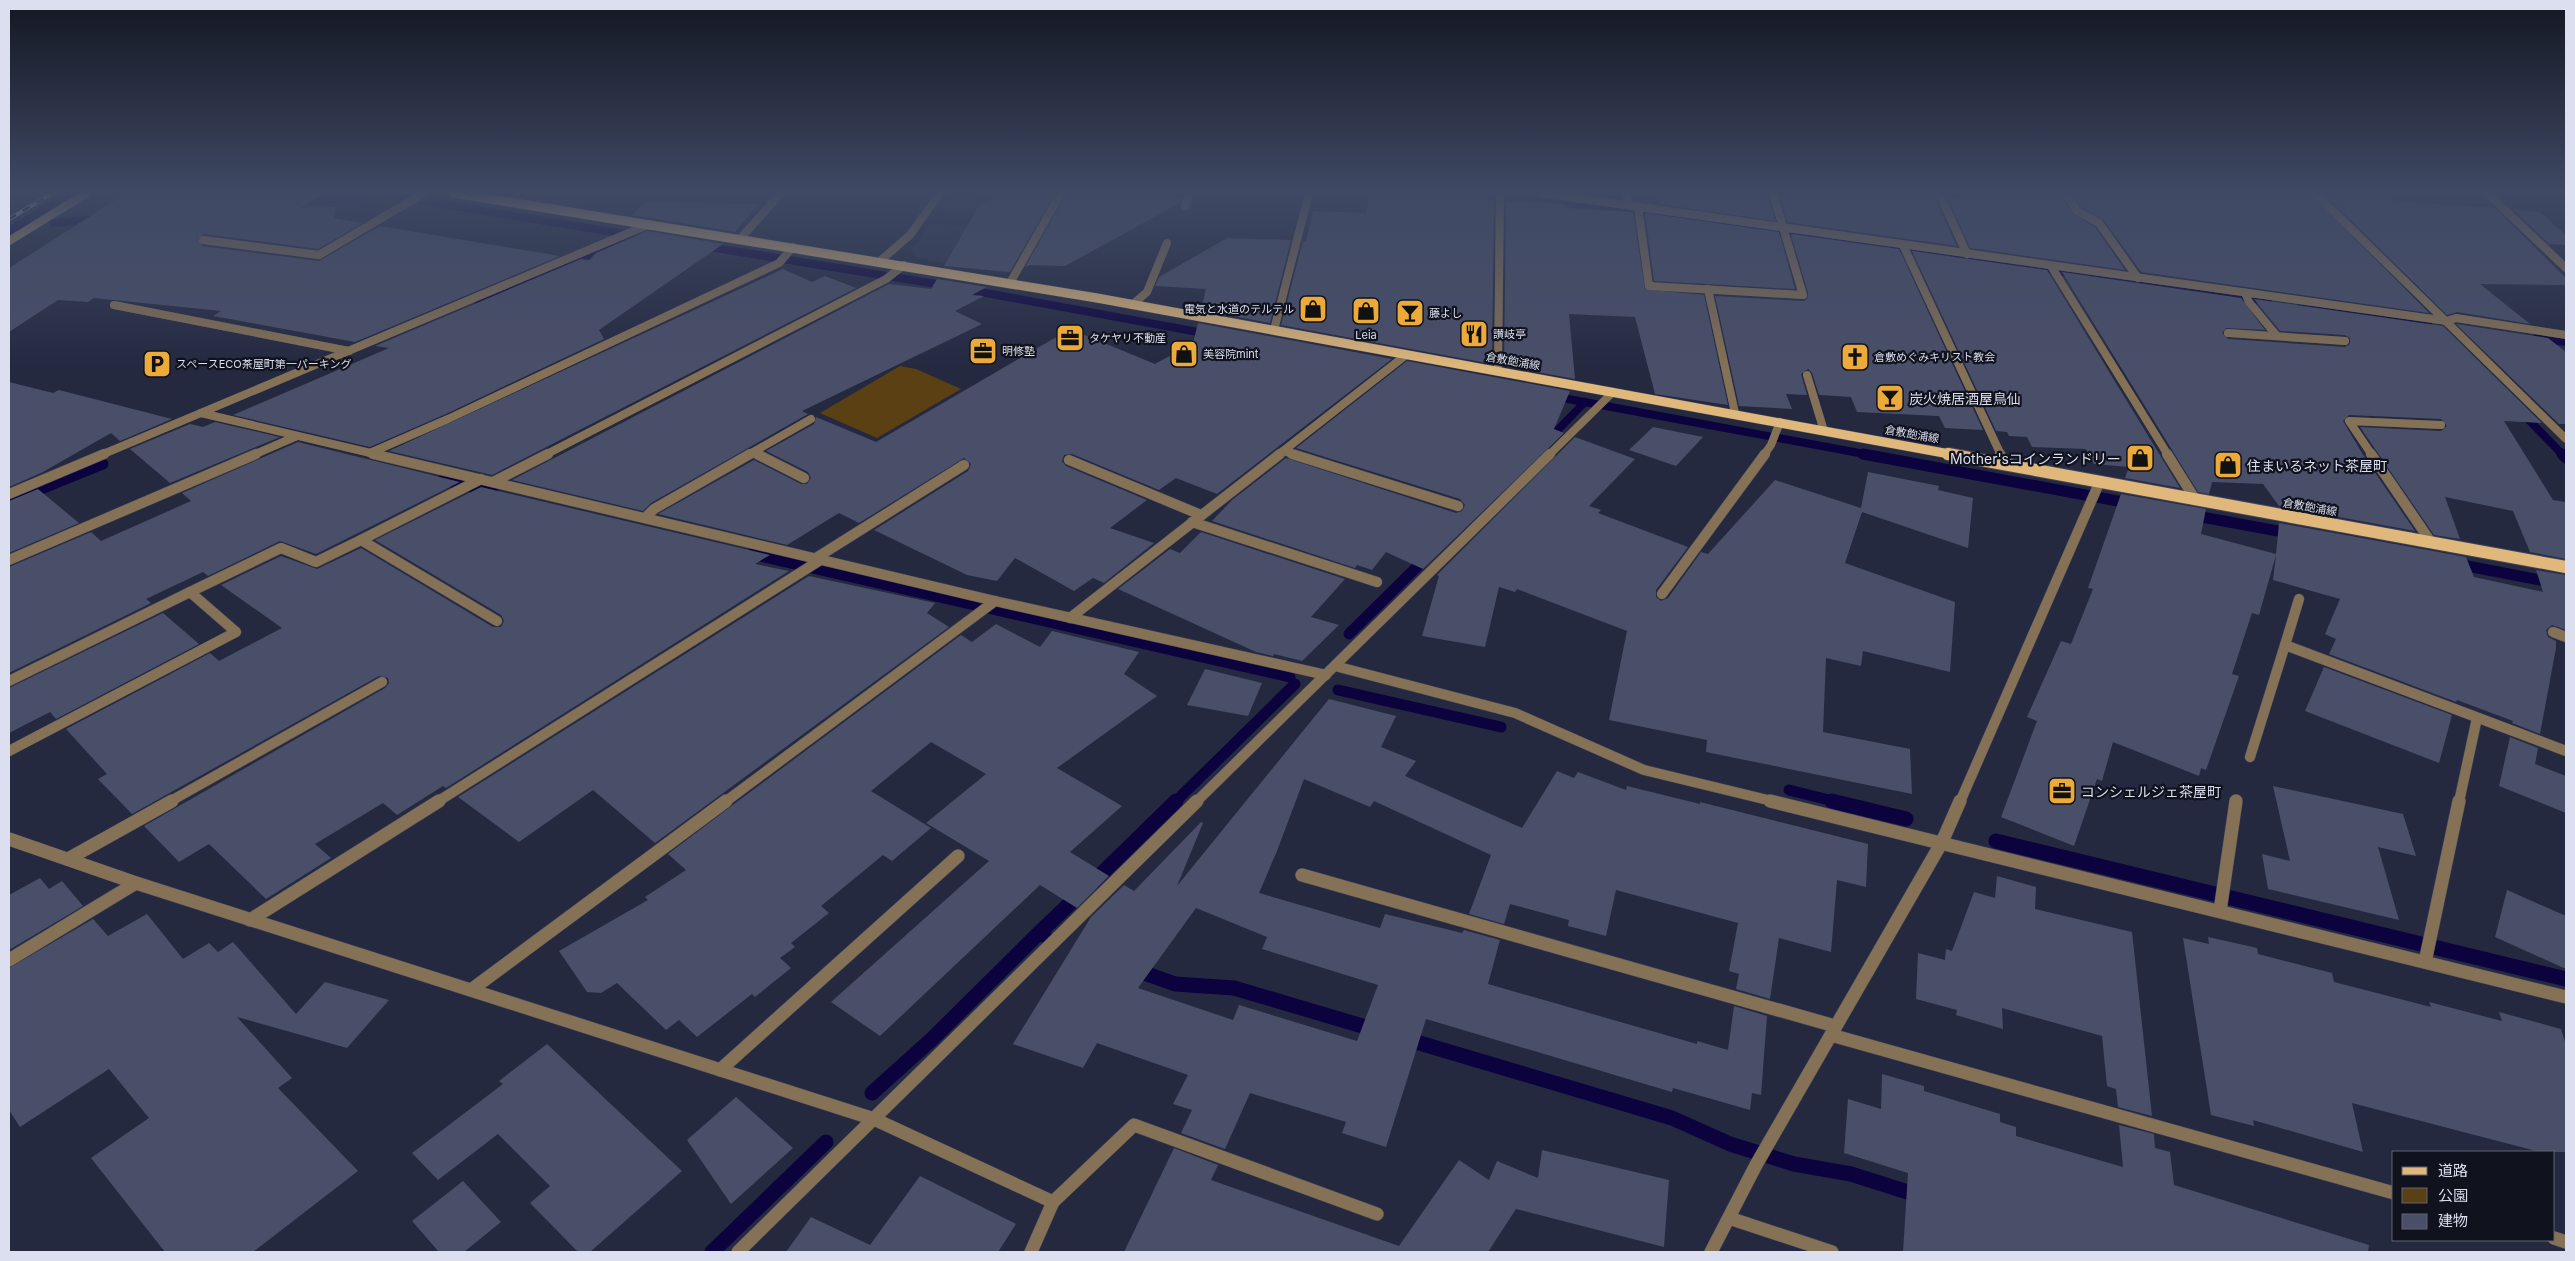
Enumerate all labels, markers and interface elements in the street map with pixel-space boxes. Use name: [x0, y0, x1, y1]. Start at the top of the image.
shop icon: 電気と水道のテルテル: [1298, 294, 1328, 324]
shop icon: Leia: [1351, 296, 1381, 326]
bar icon: 藤よし: [1395, 298, 1425, 328]
place label: 電気と水道のテルテル: [1184, 302, 1294, 316]
place label: 藤よし: [1429, 306, 1462, 320]
restaurant icon: 讃岐亭: [1459, 319, 1489, 349]
office icon: タケヤリ不動産: [1055, 323, 1085, 353]
place label: 讃岐亭: [1493, 327, 1526, 341]
place label: Leia: [1355, 328, 1377, 342]
place label: タケヤリ不動産: [1089, 331, 1166, 345]
office icon: 明修塾: [968, 336, 998, 366]
shop icon: 美容院mint: [1169, 339, 1199, 369]
church icon: 倉敷めぐみキリスト教会: [1840, 342, 1870, 372]
place label: 明修塾: [1002, 344, 1035, 358]
place label: 美容院mint: [1203, 347, 1259, 361]
parking icon: スペースECO茶屋町第一パーキング: [142, 349, 172, 379]
street label: 倉敷飽浦線: [1485, 349, 1541, 373]
place label: 倉敷めぐみキリスト教会: [1874, 350, 1995, 364]
place label: スペースECO茶屋町第一パーキング: [176, 357, 351, 371]
bar icon: 炭火焼居酒屋鳥仙: [1875, 383, 1905, 413]
place label: 炭火焼居酒屋鳥仙: [1909, 390, 2021, 407]
street label: 倉敷飽浦線: [1884, 422, 1940, 446]
shop icon: Mother'sコインランドリー: [2125, 443, 2155, 473]
place label: Mother'sコインランドリー: [1950, 450, 2121, 467]
shop icon: 住まいるネット茶屋町: [2213, 450, 2243, 480]
place label: 住まいるネット茶屋町: [2247, 457, 2387, 474]
street label: 倉敷飽浦線: [2282, 495, 2338, 519]
office icon: コンシェルジェ茶屋町: [2047, 776, 2077, 806]
place label: コンシェルジェ茶屋町: [2081, 783, 2221, 800]
legend: [2392, 1151, 2555, 1241]
text: 道路: [2438, 1161, 2468, 1180]
text: 公園: [2438, 1186, 2468, 1205]
text: 建物: [2438, 1211, 2468, 1230]

